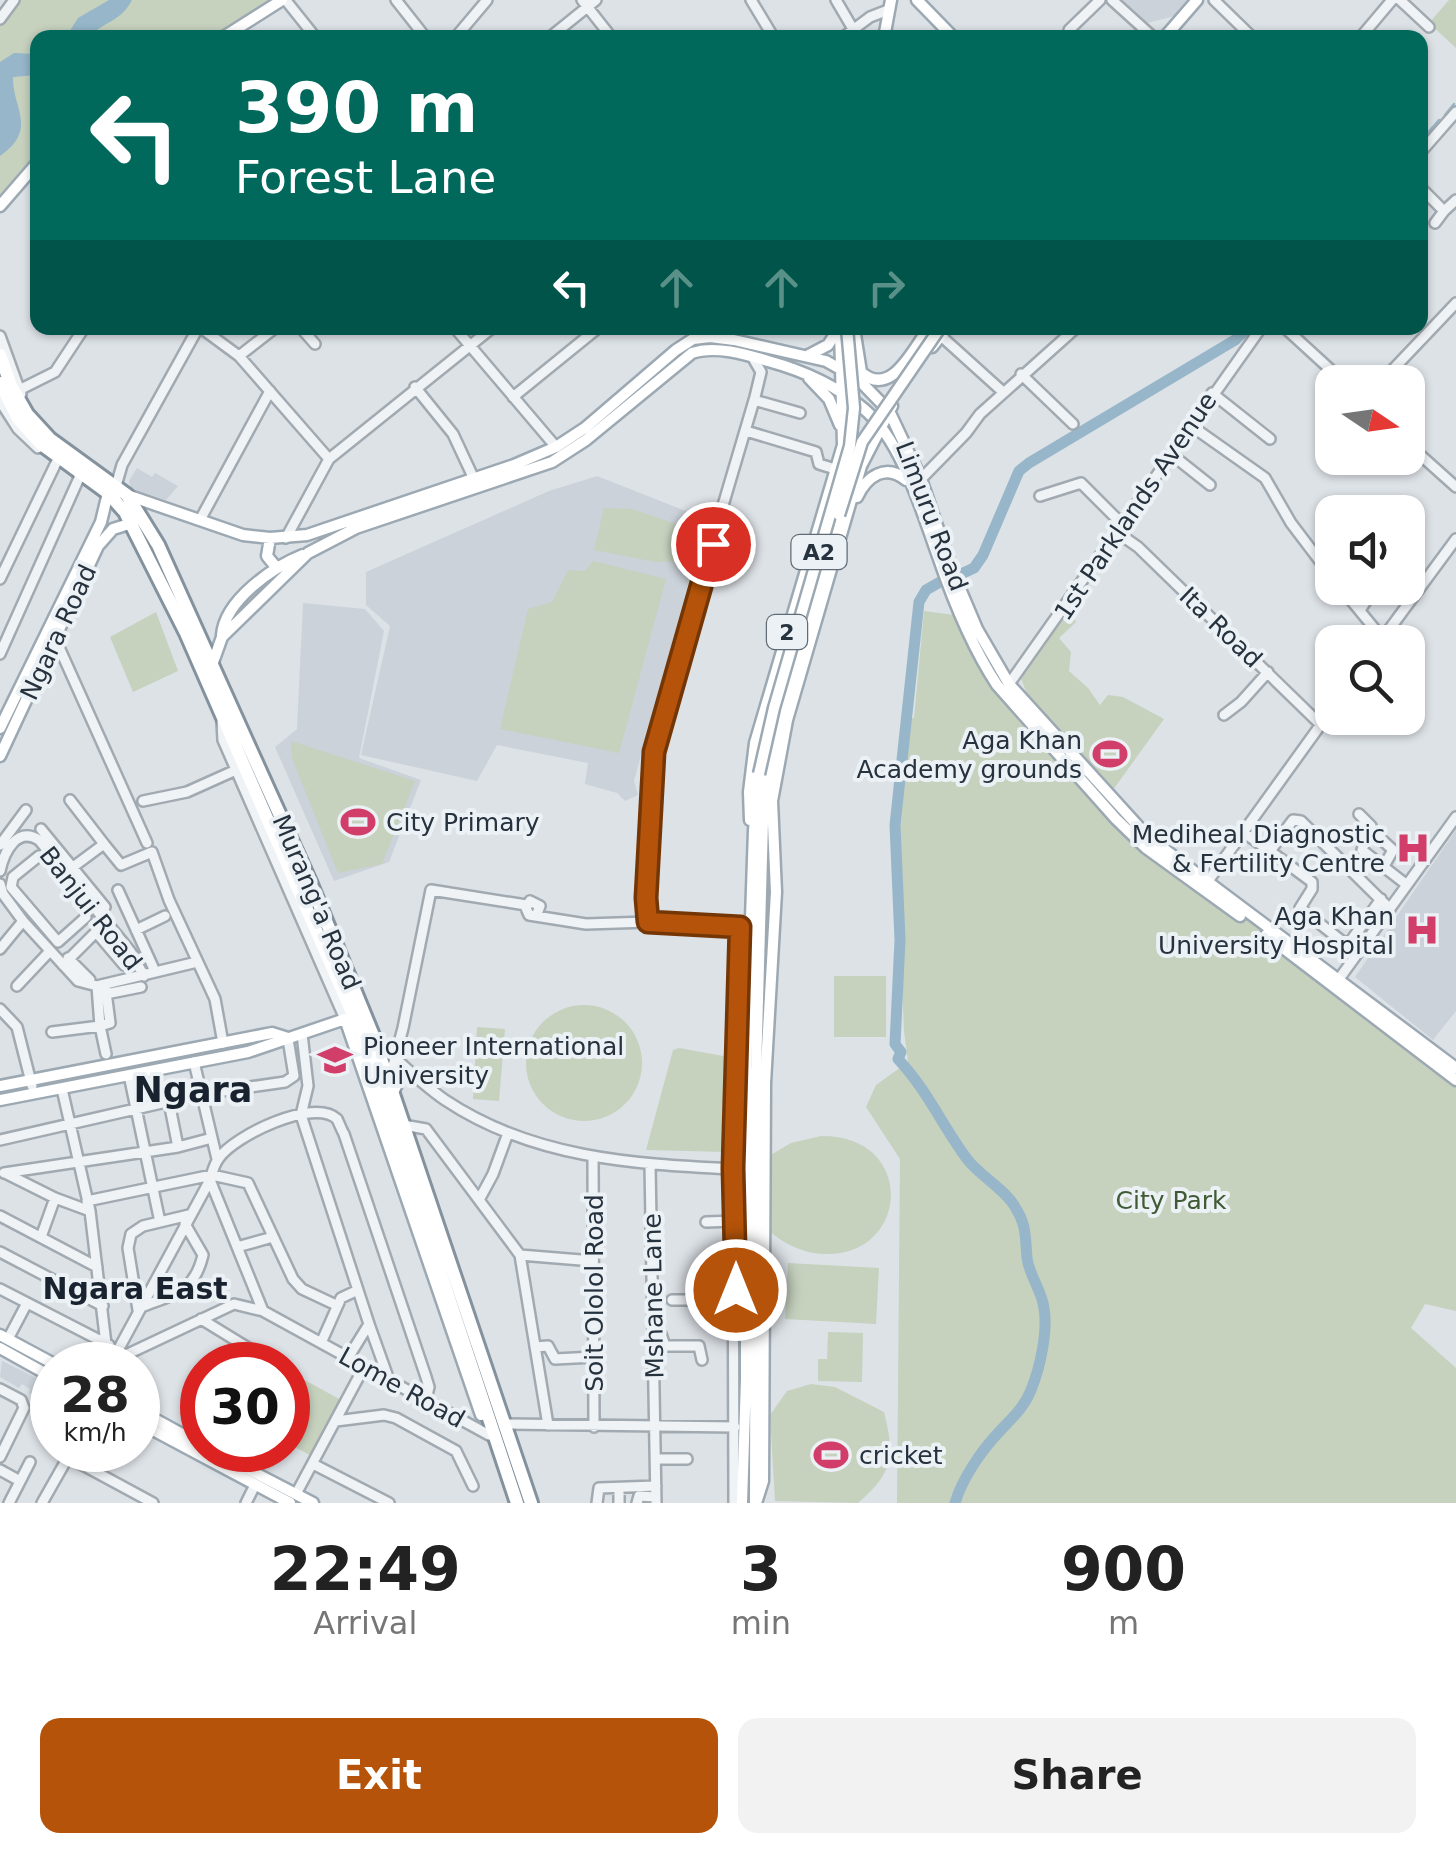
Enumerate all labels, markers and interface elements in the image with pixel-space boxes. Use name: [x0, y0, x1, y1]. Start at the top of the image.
text: 390 m: [235, 67, 478, 149]
icon: left: [70, 70, 200, 200]
text: Forest Lane: [235, 151, 496, 204]
icon: left: [544, 260, 599, 315]
icon: ahead: [649, 260, 704, 315]
icon: ahead: [754, 260, 809, 315]
icon: right: [859, 260, 914, 315]
north arrow: [1315, 365, 1425, 475]
map controls: [1315, 365, 1425, 735]
street label: 1st Parklands Avenue: [1048, 387, 1223, 626]
street label: Limuru Road: [890, 437, 973, 595]
button: sound: [1315, 495, 1425, 605]
pin: [671, 502, 756, 587]
icon: arrive: [686, 517, 741, 572]
road number: A2: [792, 535, 846, 569]
street label: Ngara Road: [14, 560, 102, 705]
street label: Ita Road: [1173, 581, 1268, 674]
road number: 2: [767, 615, 807, 649]
button: search: [1315, 625, 1425, 735]
place label: Aga Khan Academy grounds: [856, 726, 1082, 784]
sports icon: Aga Khan Academy grounds: [1091, 735, 1129, 773]
sports icon: City Primary: [339, 803, 377, 841]
place label: City Primary: [386, 808, 540, 837]
street label: Murang'a Road: [267, 810, 367, 994]
place label: Mediheal Diagnostic & Fertility Centre: [1132, 820, 1385, 878]
hospital icon: Mediheal Diagnostic & Fertility Centre: [1394, 829, 1432, 867]
street label: Banjui Road: [33, 841, 148, 976]
place label: Aga Khan University Hospital: [1158, 902, 1394, 960]
hospital icon: Aga Khan University Hospital: [1403, 911, 1441, 949]
place label: Pioneer International University: [363, 1032, 624, 1090]
school or university icon: Pioneer International University: [316, 1041, 354, 1079]
district label: Ngara: [134, 1070, 252, 1110]
park label: City Park: [1116, 1186, 1227, 1215]
street label: Soit Ololol Road: [580, 1194, 609, 1392]
street label: Mshane Lane: [638, 1213, 669, 1379]
position arrow: [684, 1238, 788, 1342]
district label: Ngara East: [42, 1271, 228, 1306]
street label: Lome Road: [334, 1341, 470, 1434]
speed limit sign: 30: [180, 1342, 310, 1472]
text: 28: [60, 1366, 130, 1424]
text: km/h: [63, 1418, 127, 1447]
sports icon: cricket: [812, 1436, 850, 1474]
place label: cricket: [859, 1441, 943, 1470]
text: 22:49: [270, 1534, 461, 1604]
text: 3: [740, 1534, 782, 1604]
text: 900: [1061, 1534, 1186, 1604]
text: Arrival: [313, 1604, 417, 1642]
text: min: [731, 1604, 791, 1642]
text: m: [1108, 1604, 1139, 1642]
button: Exit: [40, 1718, 718, 1833]
button: Share: [738, 1718, 1416, 1833]

